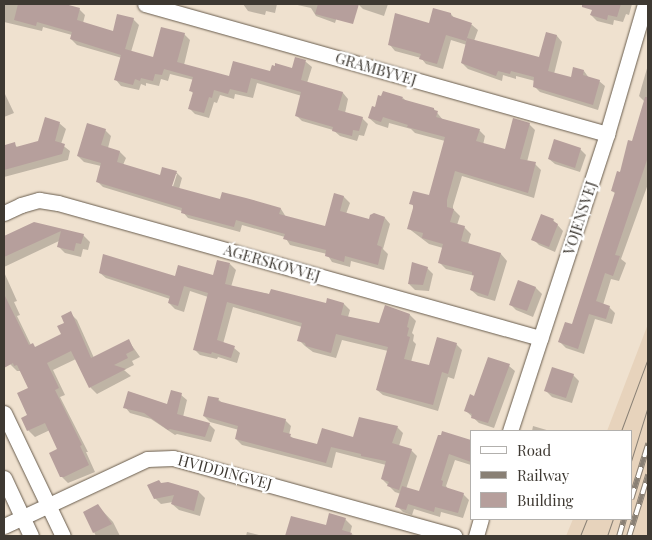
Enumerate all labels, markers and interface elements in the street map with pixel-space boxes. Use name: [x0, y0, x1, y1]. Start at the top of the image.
street label: GRAMBYVEJ: [333, 49, 419, 89]
street label: VOJENSVEJ: [560, 179, 600, 257]
street label: AGERSKOVVEJ: [222, 241, 322, 285]
legend: [470, 430, 632, 520]
text: Road: [517, 440, 551, 460]
street label: HVIDDINGVEJ: [176, 451, 274, 493]
text: Railway: [517, 465, 569, 485]
text: Building: [517, 490, 573, 510]

